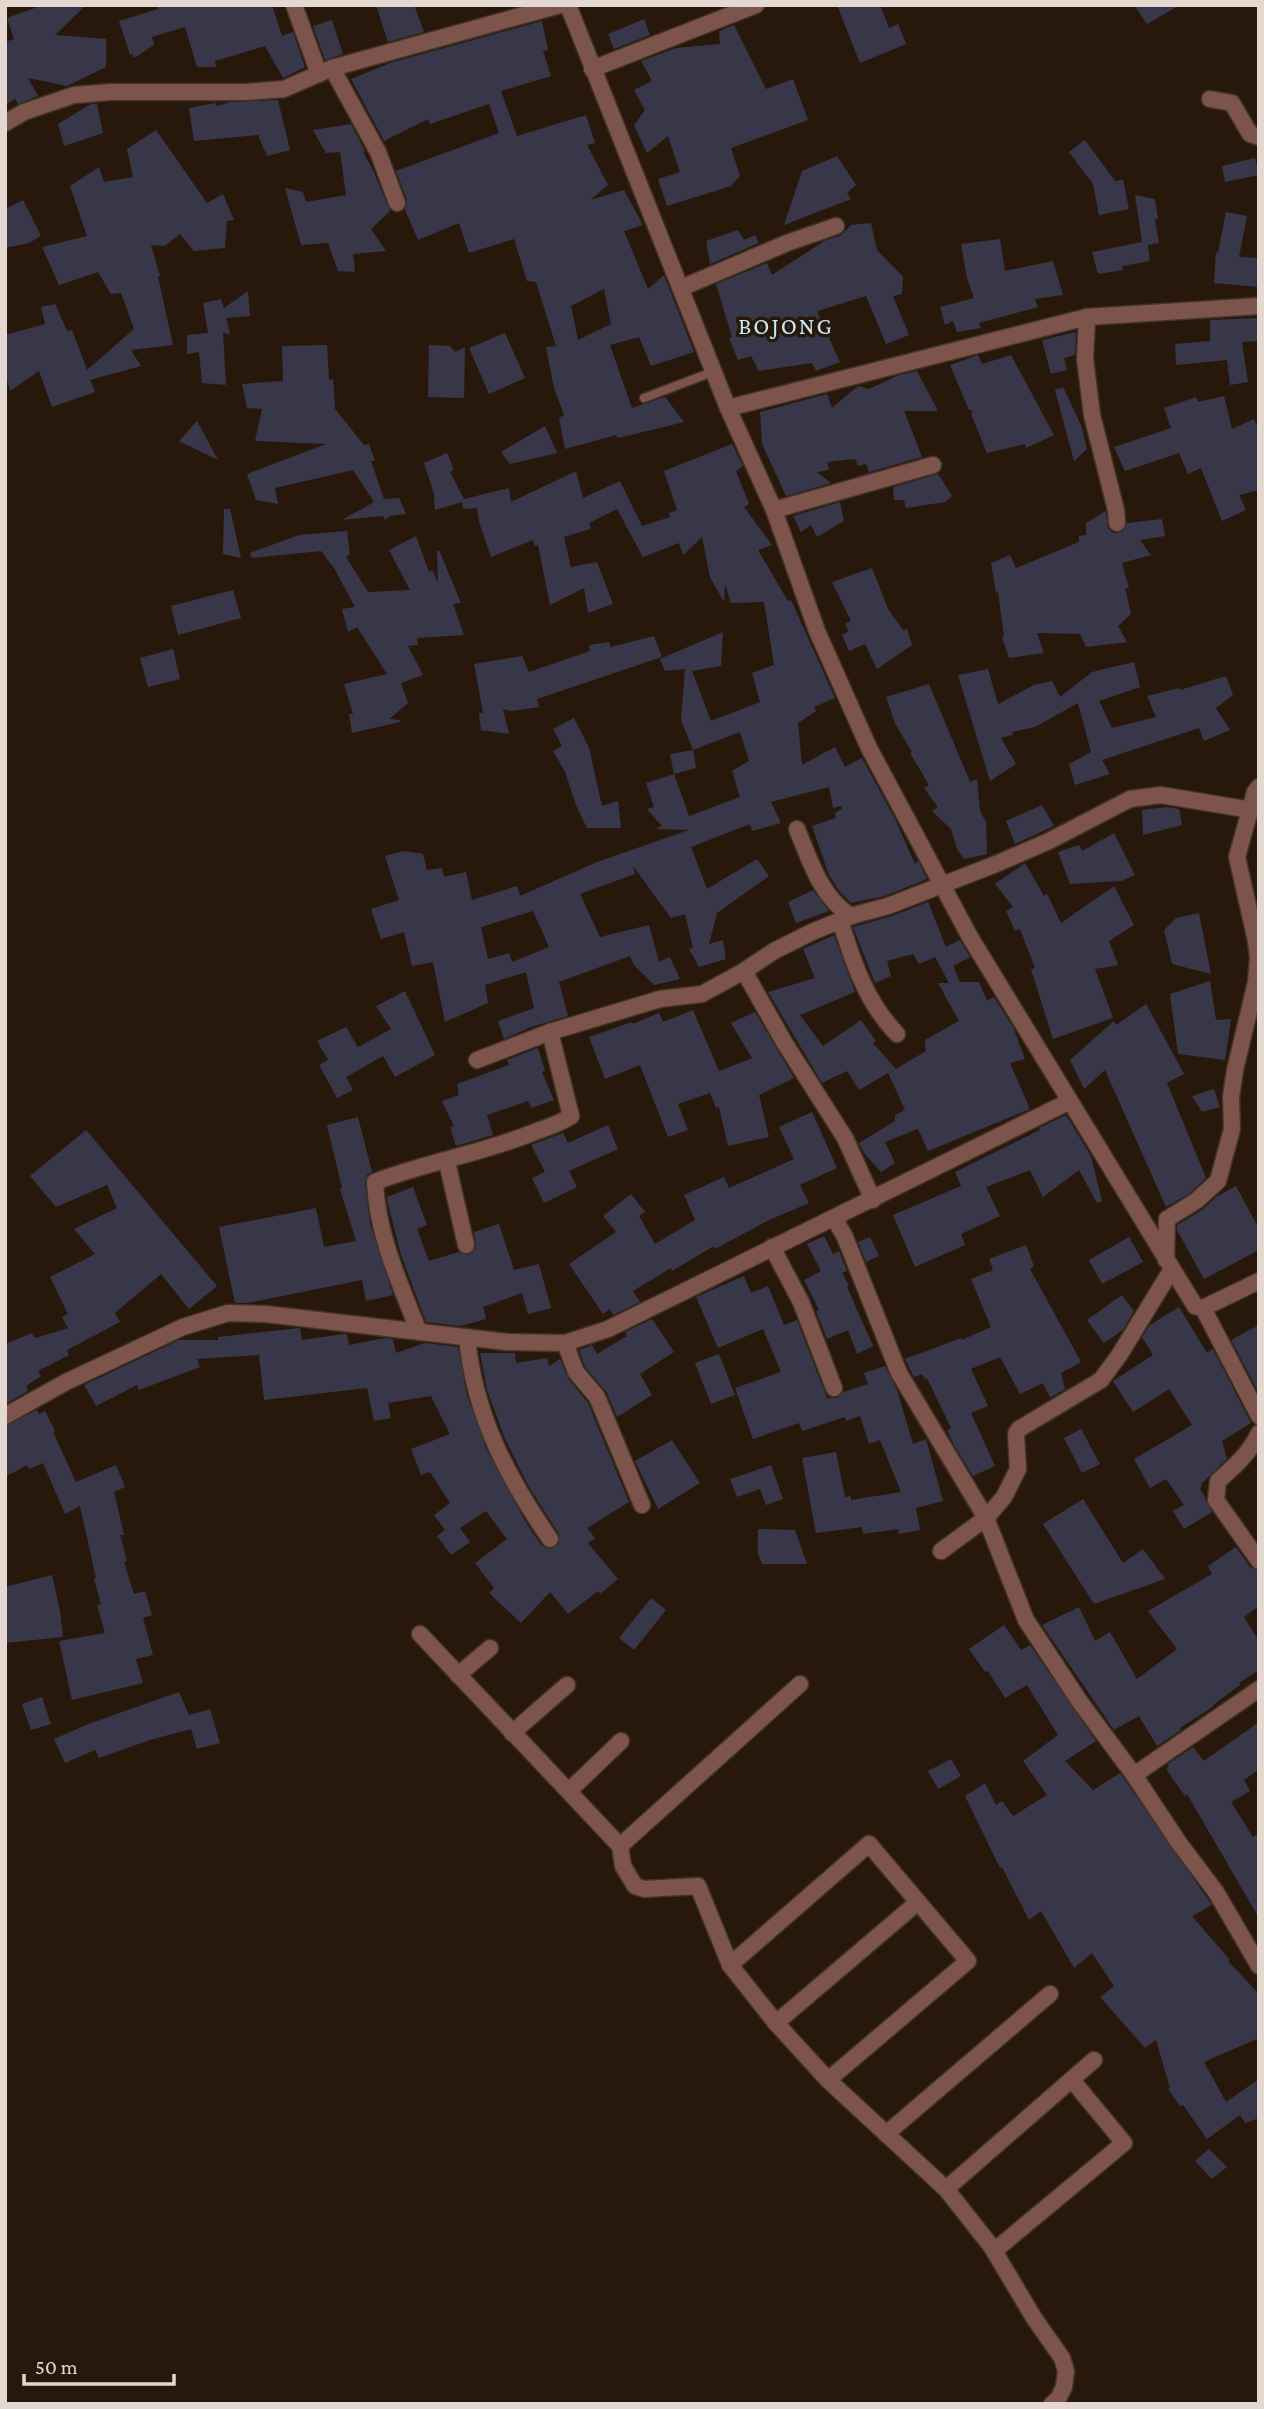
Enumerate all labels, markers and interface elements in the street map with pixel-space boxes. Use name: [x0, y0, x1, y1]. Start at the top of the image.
district label: BOJONG: [738, 312, 834, 339]
scale bar: [24, 2342, 175, 2386]
text: 50 m: [35, 2355, 78, 2379]

